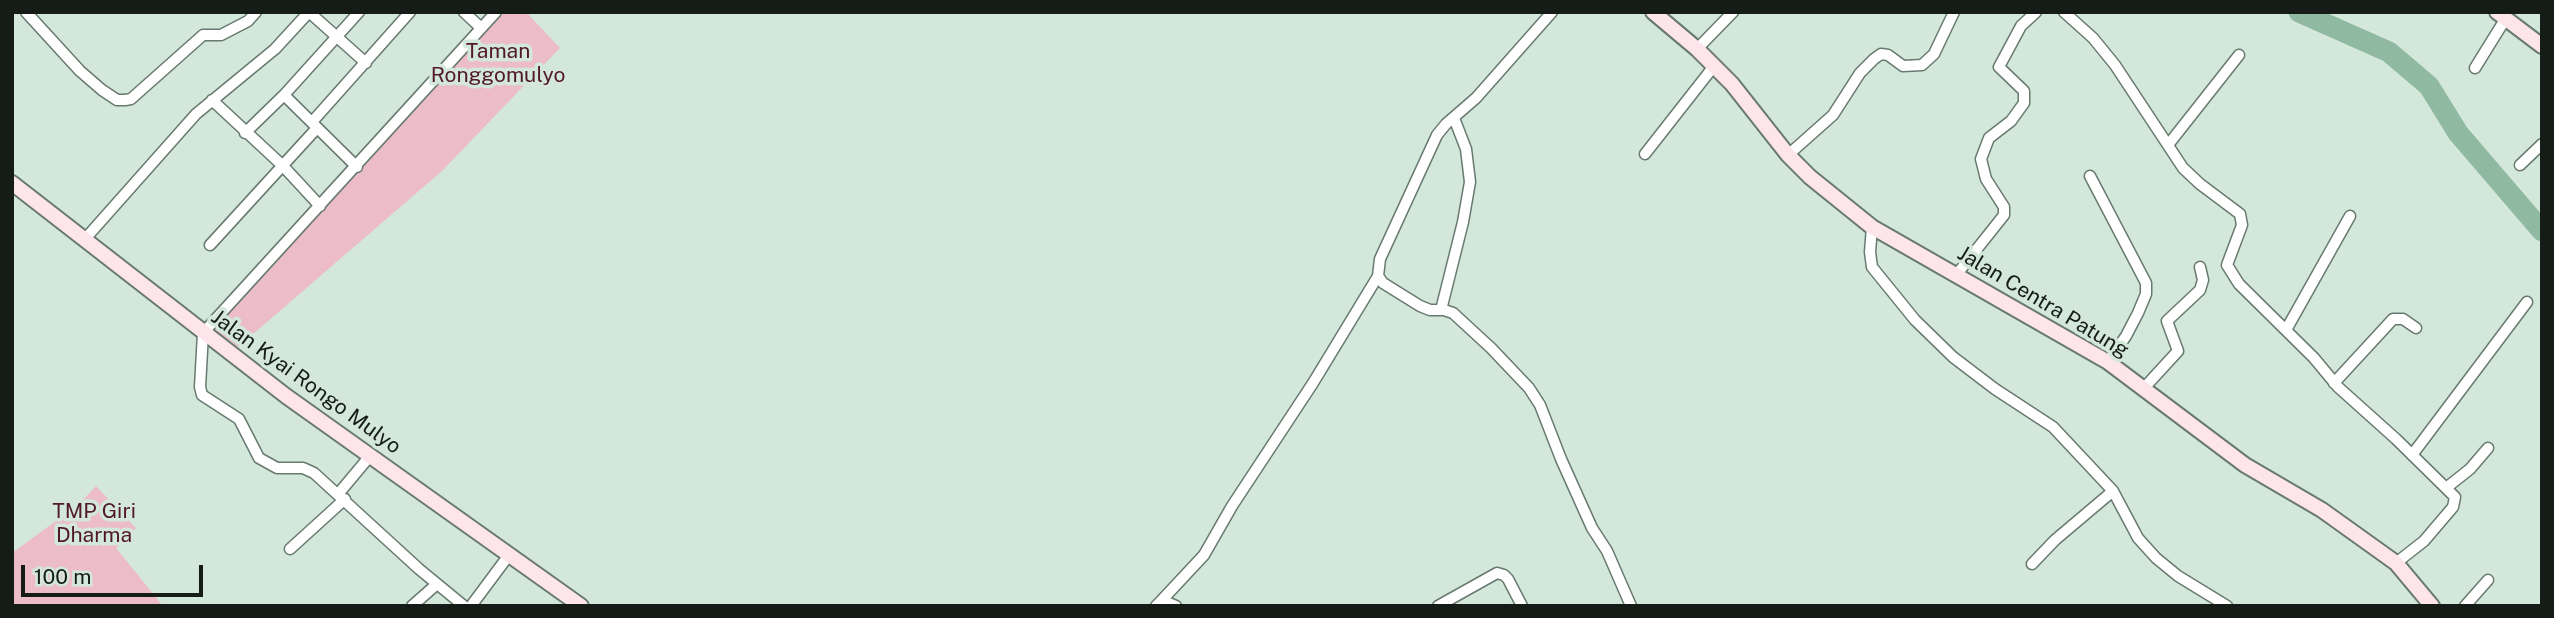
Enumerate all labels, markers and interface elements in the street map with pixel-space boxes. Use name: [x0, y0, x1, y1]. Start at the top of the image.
park label: Taman Ronggomulyo: [431, 39, 565, 89]
street label: Jalan Centra Patung: [1953, 241, 2133, 363]
street label: Jalan Kyai Rongo Mulyo: [206, 305, 406, 459]
park label: TMP Giri Dharma: [52, 499, 136, 549]
scale bar: [24, 552, 206, 596]
text: 100 m: [34, 564, 91, 589]

